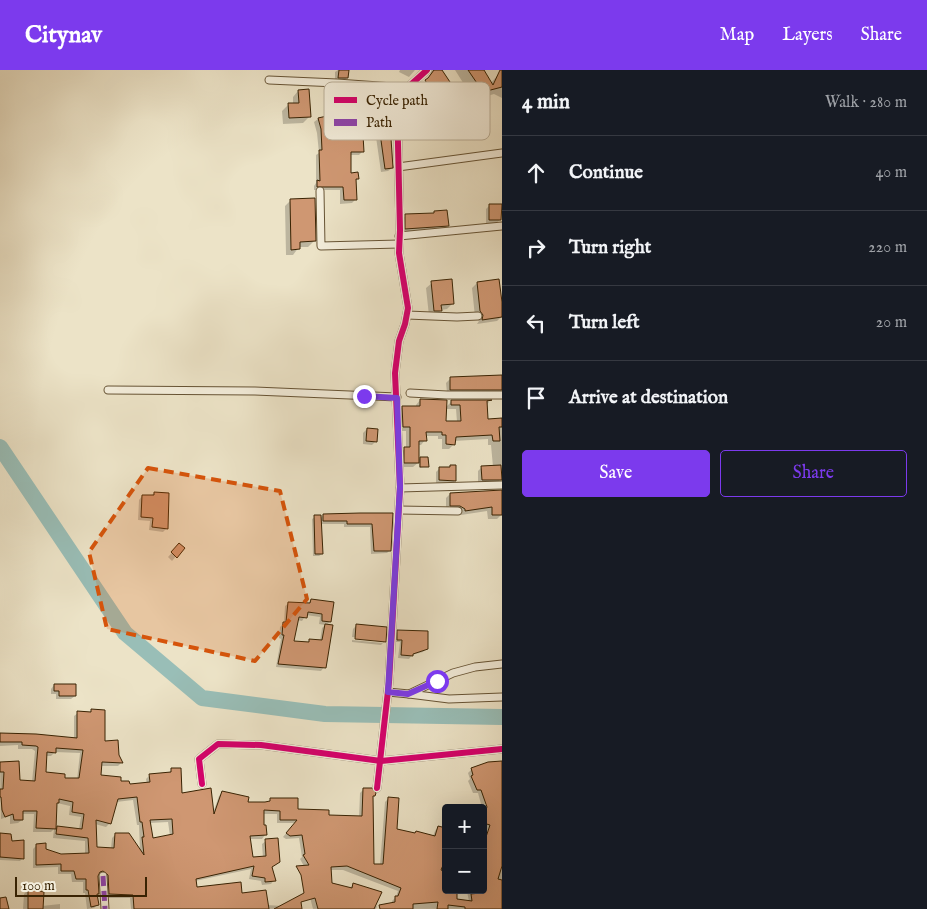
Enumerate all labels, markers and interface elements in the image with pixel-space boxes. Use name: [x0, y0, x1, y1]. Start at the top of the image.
text: Citynav: [25, 20, 102, 51]
text: Map: [720, 24, 754, 47]
text: Layers: [782, 24, 833, 47]
text: Share: [861, 24, 902, 47]
legend: [324, 82, 490, 140]
text: 4 min: [522, 89, 570, 116]
text: Cycle path: [366, 92, 428, 110]
text: Walk · 280 m: [825, 93, 907, 113]
text: Path: [366, 114, 393, 132]
icon: ahead: [522, 159, 550, 187]
text: Continue: [569, 161, 643, 185]
text: 40 m: [875, 163, 907, 183]
icon: right: [522, 234, 550, 262]
text: Turn right: [569, 236, 651, 260]
text: 220 m: [868, 238, 907, 258]
icon: left: [522, 309, 550, 337]
text: Turn left: [569, 311, 640, 335]
text: 20 m: [876, 313, 907, 333]
icon: arrive: [522, 384, 550, 412]
route end: [353, 385, 376, 408]
text: Arrive at destination: [569, 386, 728, 410]
button: Save: [522, 450, 710, 497]
button: Share: [720, 450, 907, 497]
route start: [426, 670, 449, 693]
map controls: [442, 804, 487, 894]
button: +: [442, 804, 487, 849]
button: −: [442, 849, 487, 894]
scale bar: [15, 874, 148, 897]
text: 100 m: [22, 877, 55, 895]

